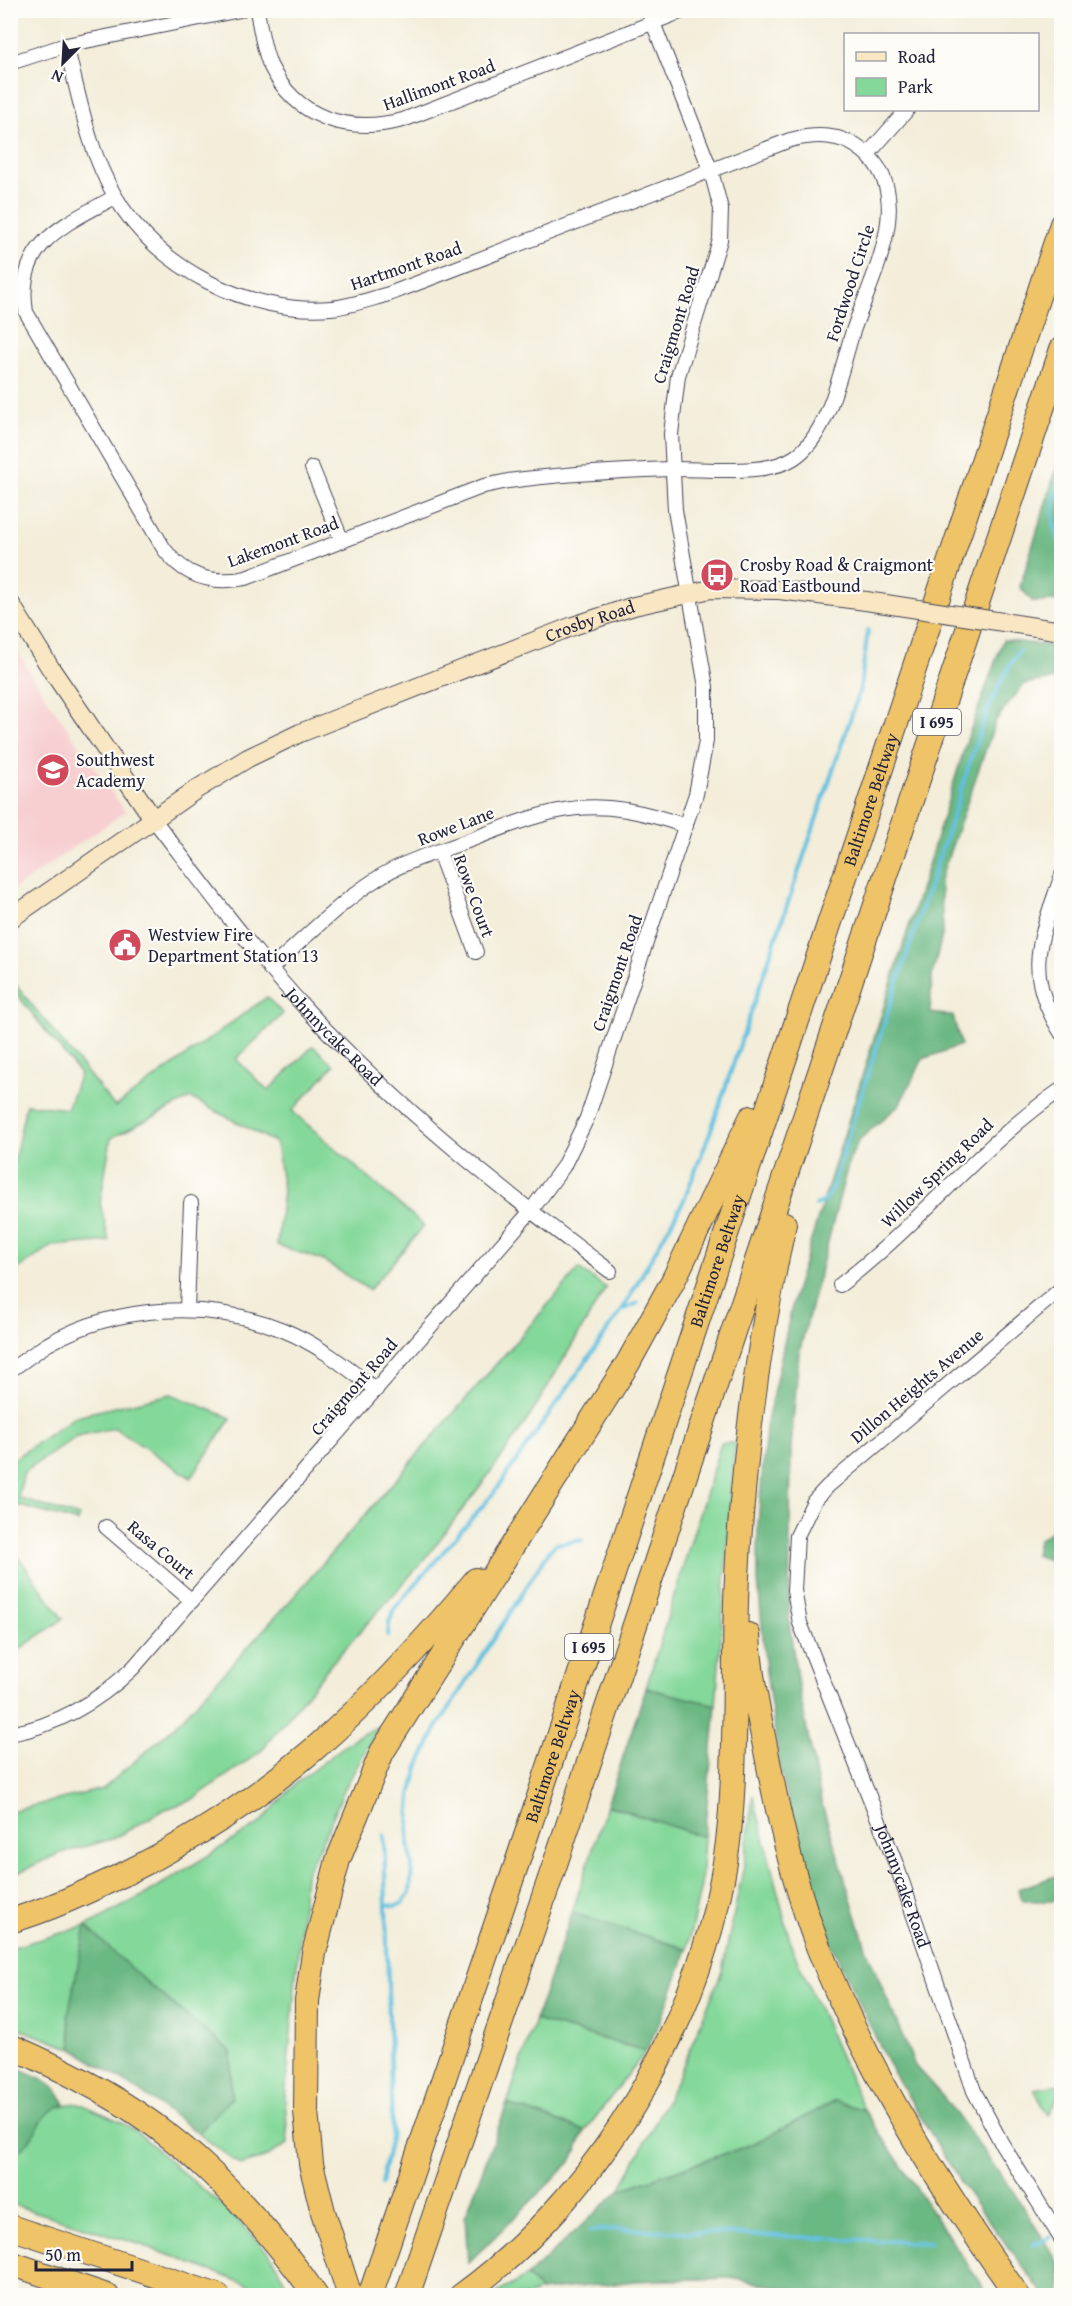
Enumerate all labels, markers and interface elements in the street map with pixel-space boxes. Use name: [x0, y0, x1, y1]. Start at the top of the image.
north arrow: [33, 33, 93, 93]
legend: [844, 33, 1039, 111]
text: Road: [898, 43, 936, 70]
street label: Hallimont Road: [379, 52, 499, 117]
text: N: [47, 63, 67, 90]
text: Park: [898, 73, 934, 100]
street label: Fordwood Circle: [818, 221, 881, 345]
street label: Hartmont Road: [347, 234, 466, 297]
street label: Craigmont Road: [645, 262, 706, 387]
street label: Lakemont Road: [223, 509, 343, 574]
place label: Crosby Road & Craigmont Road Eastbound: [740, 551, 934, 599]
bus stop icon: Crosby Road & Craigmont Road Eastbound: [699, 557, 735, 593]
street label: Crosby Road: [541, 593, 638, 649]
road number: I 695: [913, 709, 961, 735]
street label: Baltimore Beltway: [835, 729, 905, 869]
place label: Southwest Academy: [76, 746, 155, 794]
school or university icon: Southwest Academy: [35, 752, 71, 788]
street label: Rowe Lane: [414, 799, 498, 852]
street label: Rowe Court: [447, 851, 502, 942]
street label: Craigmont Road: [584, 911, 649, 1035]
place label: Westview Fire Department Station 13: [148, 921, 319, 969]
public building icon: Westview Fire Department Station 13: [107, 927, 143, 963]
street label: Johnnycake Road: [278, 979, 389, 1092]
street label: Willow Spring Road: [874, 1111, 999, 1234]
street label: Baltimore Beltway: [682, 1190, 752, 1331]
street label: Dillon Heights Avenue: [844, 1322, 989, 1450]
street label: Craigmont Road: [304, 1332, 404, 1441]
street label: Rasa Court: [122, 1513, 202, 1586]
road number: I 695: [565, 1634, 613, 1660]
street label: Baltimore Beltway: [517, 1686, 587, 1826]
street label: Johnnycake Road: [868, 1818, 938, 1952]
scale bar: [36, 2234, 132, 2272]
text: 50 m: [45, 2241, 81, 2268]

